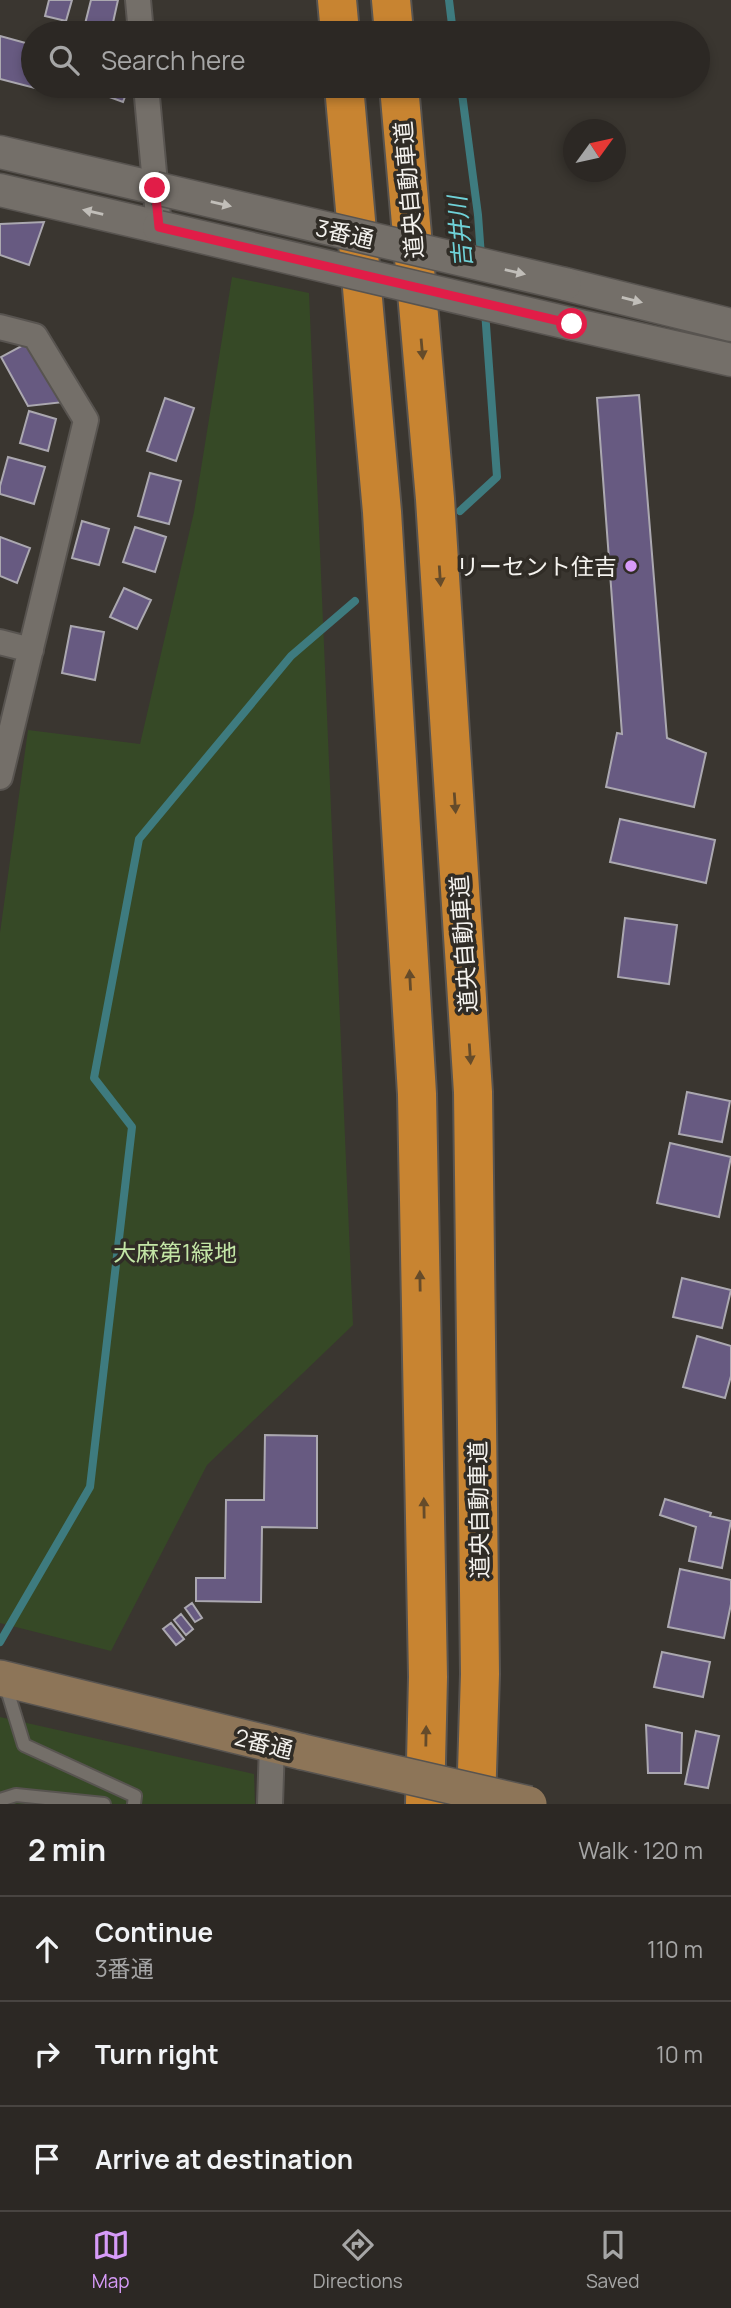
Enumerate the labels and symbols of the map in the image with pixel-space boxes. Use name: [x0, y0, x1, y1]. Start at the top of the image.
north arrow: [563, 119, 626, 182]
street label: 道央自動車道: [386, 120, 430, 260]
route end: [139, 172, 170, 203]
water label: 吉井川: [439, 192, 479, 269]
one-way arrow: [210, 199, 232, 210]
one-way arrow: [82, 206, 104, 217]
street label: 3番通: [313, 211, 377, 255]
one-way arrow: [504, 267, 526, 278]
one-way arrow: [621, 295, 643, 306]
route start: [556, 308, 587, 339]
one-way arrow: [417, 338, 428, 360]
place label: リーセント住吉: [456, 550, 617, 582]
marker: リーセント住吉: [623, 558, 639, 574]
one-way arrow: [435, 565, 446, 587]
one-way arrow: [449, 792, 460, 814]
street label: 道央自動車道: [442, 874, 484, 1014]
one-way arrow: [404, 969, 415, 991]
one-way arrow: [465, 1044, 476, 1066]
park label: 大麻第1緑地: [113, 1236, 237, 1268]
one-way arrow: [414, 1270, 426, 1292]
street label: 道央自動車道: [461, 1441, 495, 1579]
one-way arrow: [419, 1497, 430, 1519]
street label: 2番通: [231, 1720, 297, 1766]
one-way arrow: [421, 1725, 432, 1747]

